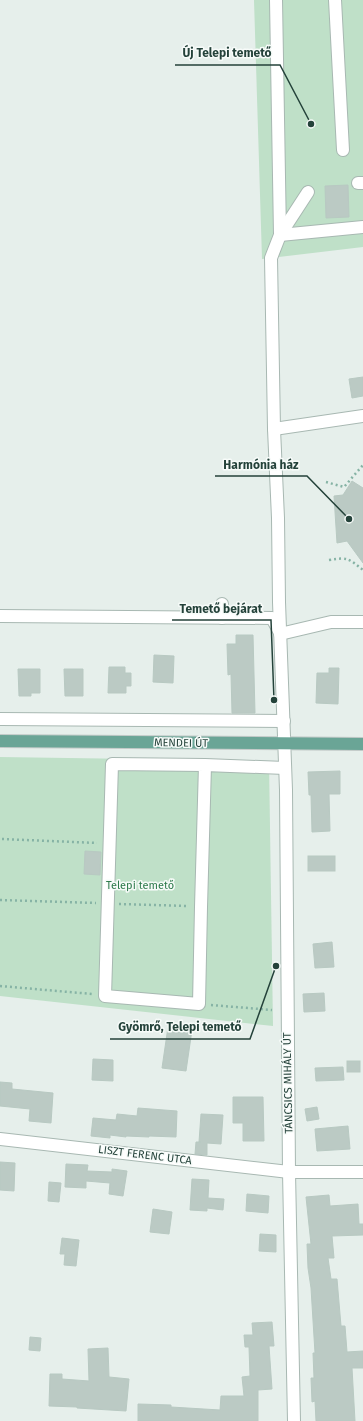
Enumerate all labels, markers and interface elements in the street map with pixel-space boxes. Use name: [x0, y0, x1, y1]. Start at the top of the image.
callout: Új Telepi temető: [175, 41, 280, 65]
text: Új Telepi temető: [182, 44, 272, 60]
callout: Harmónia ház: [215, 452, 307, 476]
text: Harmónia ház: [223, 458, 299, 472]
callout: Temető bejárat: [172, 596, 271, 620]
text: Temető bejárat: [180, 602, 263, 616]
street label: MENDEI ÚT: [154, 735, 208, 750]
park label: Telepi temető: [106, 879, 174, 892]
callout: Gyömrő, Telepi temető: [110, 1015, 250, 1039]
text: Gyömrő, Telepi temető: [118, 1020, 242, 1034]
street label: TÁNCSICS MIHÁLY ÚT: [280, 1032, 295, 1134]
street label: LISZT FERENC UTCA: [97, 1143, 193, 1167]

